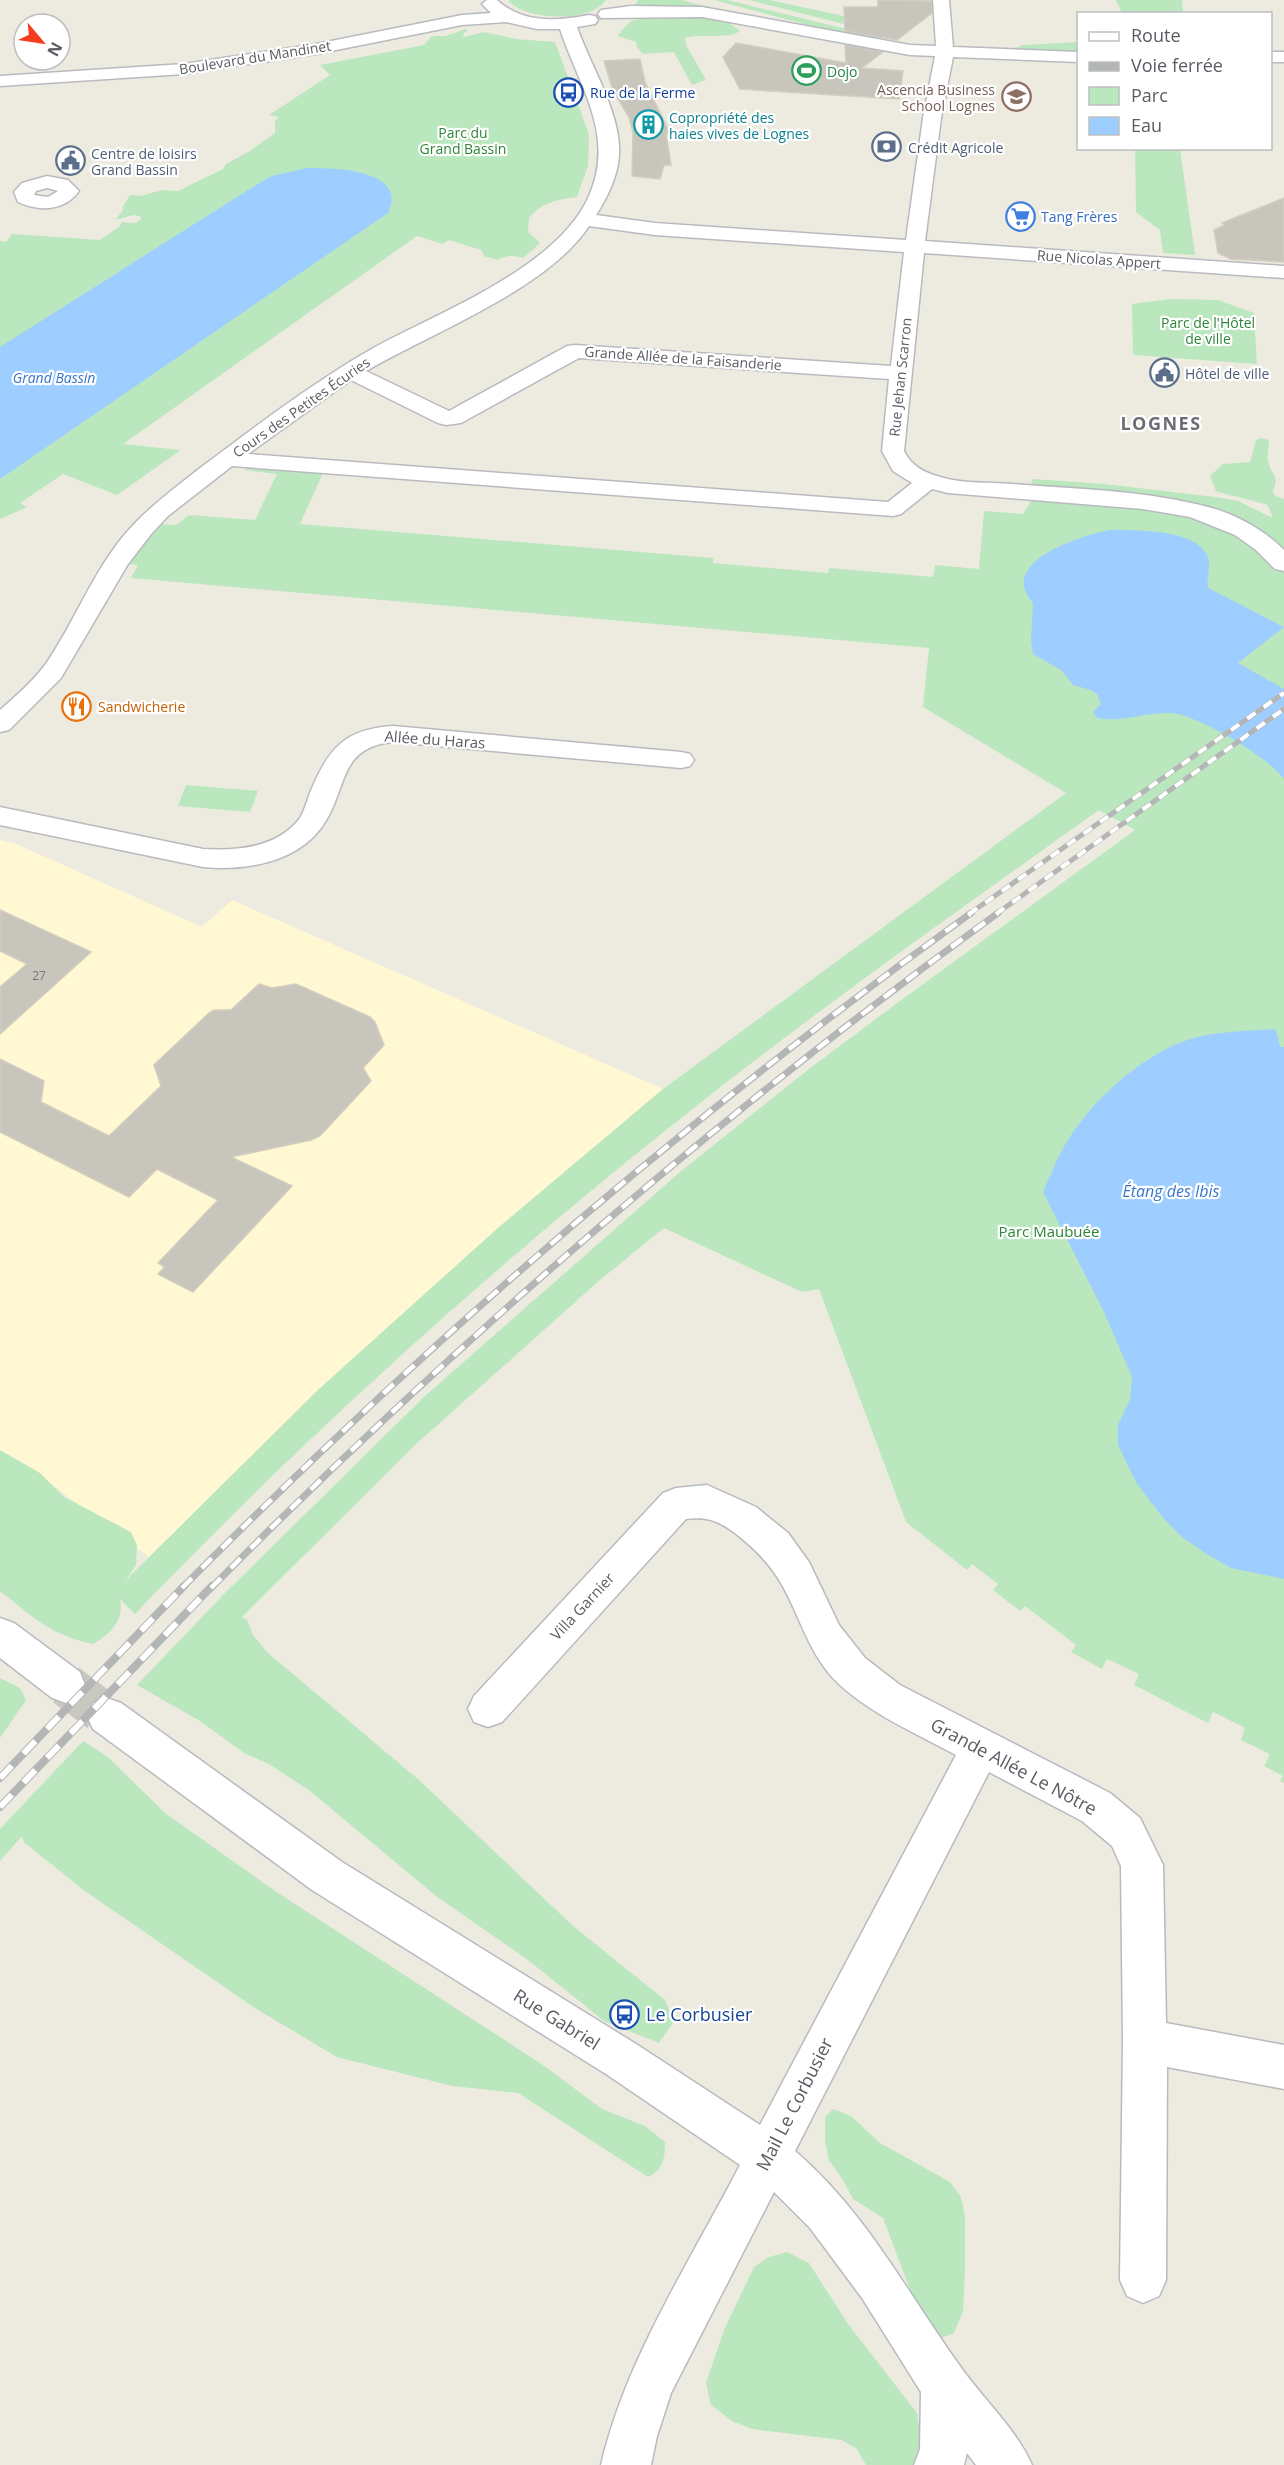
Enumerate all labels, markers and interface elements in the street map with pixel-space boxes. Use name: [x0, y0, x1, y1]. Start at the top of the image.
north arrow: [12, 12, 72, 72]
legend: [1077, 12, 1272, 150]
text: Route: [1131, 23, 1181, 47]
street label: Boulevard du Mandinet: [178, 36, 332, 78]
text: N: [42, 38, 68, 60]
text: Voie ferrée: [1131, 53, 1223, 77]
sports icon: Dojo: [790, 55, 822, 87]
place label: Dojo: [827, 62, 858, 81]
bus stop icon: Rue de la Ferme: [553, 76, 585, 108]
place label: Ascencia Business School Lognes: [877, 80, 995, 115]
school or university icon: Ascencia Business School Lognes: [1000, 81, 1032, 113]
place label: Rue de la Ferme: [590, 83, 696, 102]
text: Parc: [1131, 83, 1168, 107]
place label: Copropriété des haies vives de Lognes: [669, 108, 810, 143]
building icon: Copropriété des haies vives de Lognes: [632, 109, 664, 141]
text: Eau: [1131, 113, 1162, 137]
park label: Parc du Grand Bassin: [420, 123, 506, 158]
bank icon: Crédit Agricole: [871, 131, 903, 163]
place label: Crédit Agricole: [908, 138, 1004, 157]
place label: Centre de loisirs Grand Bassin: [91, 144, 197, 179]
public building icon: Centre de loisirs Grand Bassin: [54, 145, 86, 177]
supermarket icon: Tang Frères: [1004, 200, 1036, 232]
place label: Tang Frères: [1041, 207, 1118, 226]
street label: Rue Nicolas Appert: [1036, 245, 1162, 273]
park label: Parc de l'Hôtel de ville: [1161, 313, 1255, 348]
street label: Rue Jehan Scarron: [884, 317, 916, 437]
street label: Grande Allée de la Faisanderie: [584, 342, 782, 374]
street label: Cours des Petites Écuries: [229, 352, 374, 462]
public building icon: Hôtel de ville: [1148, 357, 1180, 389]
place label: Hôtel de ville: [1185, 364, 1269, 383]
water label: Grand Bassin: [13, 368, 95, 387]
district label: LOGNES: [1120, 411, 1202, 435]
restaurant icon: Sandwicherie: [61, 690, 93, 722]
place label: Sandwicherie: [98, 697, 185, 716]
street label: Allée du Haras: [384, 725, 486, 753]
house number: 27: [32, 967, 46, 984]
water label: Étang des Ibis: [1122, 1180, 1220, 1202]
park label: Parc Maubuée: [999, 1221, 1099, 1241]
street label: Villa Garnier: [546, 1568, 618, 1644]
street label: Grande Allée Le Nôtre: [927, 1712, 1101, 1820]
street label: Rue Gabriel: [509, 1983, 605, 2055]
bus stop icon: Le Corbusier: [609, 1998, 641, 2030]
place label: Le Corbusier: [646, 2002, 753, 2026]
street label: Mail Le Corbusier: [750, 2033, 838, 2175]

